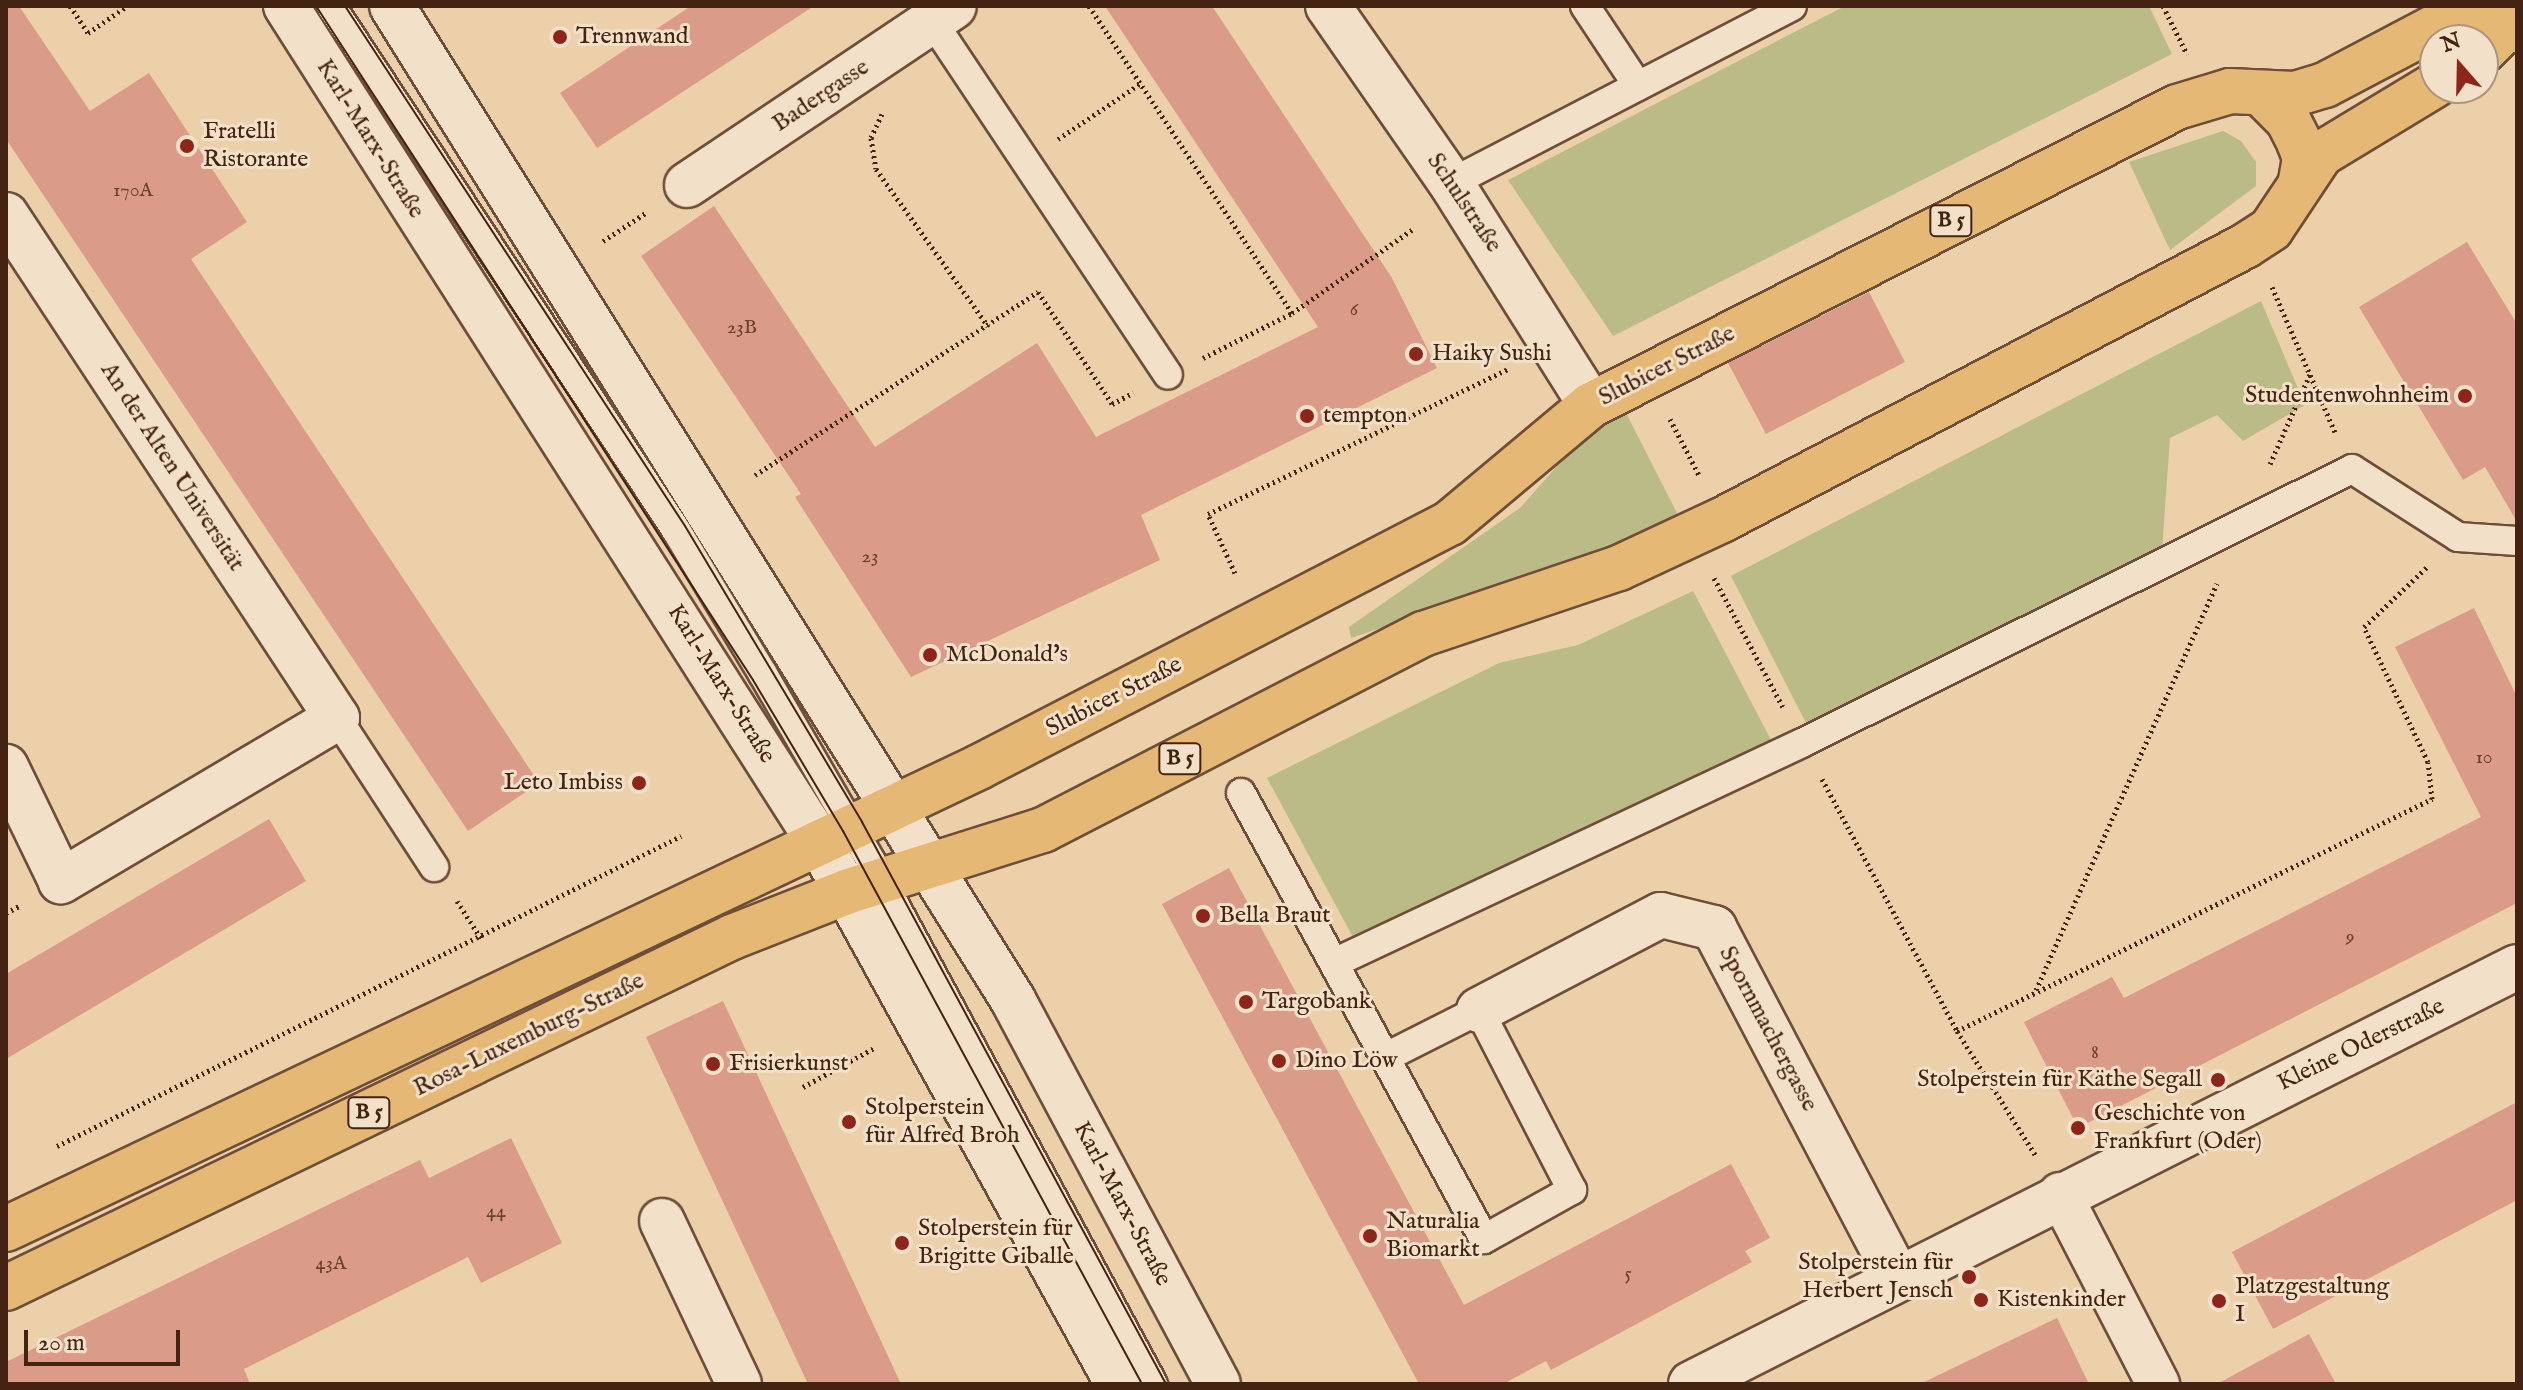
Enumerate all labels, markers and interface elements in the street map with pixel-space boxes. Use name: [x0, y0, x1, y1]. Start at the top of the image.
place label: Trennwand: [576, 23, 688, 51]
north arrow: [2419, 24, 2499, 104]
text: N: [2438, 27, 2465, 60]
marker: Trennwand: [551, 28, 569, 46]
street label: Badergasse: [767, 53, 875, 139]
street label: Karl-Marx-Straße: [310, 54, 430, 224]
place label: Fratelli Ristorante: [203, 118, 308, 174]
marker: Fratelli Ristorante: [178, 137, 196, 155]
street label: Schulstraße: [1420, 148, 1508, 258]
house number: 170A: [113, 178, 153, 202]
road number: B 5: [1929, 203, 1973, 239]
house number: 6: [1350, 297, 1358, 321]
house number: 23B: [727, 315, 757, 339]
street label: Slubicer Straße: [1594, 319, 1740, 413]
place label: Haiky Sushi: [1432, 340, 1552, 368]
marker: Haiky Sushi: [1407, 345, 1425, 363]
street label: An der Alten Universität: [94, 357, 250, 577]
place label: Studentenwohnheim: [2245, 382, 2449, 410]
marker: Studentenwohnheim: [2456, 387, 2474, 405]
place label: tempton: [1323, 402, 1408, 430]
marker: tempton: [1298, 407, 1316, 425]
house number: 23: [862, 544, 878, 568]
street label: Karl-Marx-Straße: [661, 599, 781, 769]
place label: McDonald's: [946, 641, 1068, 669]
marker: McDonald's: [921, 646, 939, 664]
street label: Slubicer Straße: [1041, 650, 1187, 744]
road number: B 5: [1158, 741, 1202, 777]
house number: 10: [2475, 745, 2493, 769]
place label: Leto Imbiss: [504, 769, 623, 797]
marker: Leto Imbiss: [630, 774, 648, 792]
place label: Bella Braut: [1219, 902, 1330, 930]
marker: Bella Braut: [1194, 907, 1212, 925]
house number: 9: [2346, 924, 2354, 948]
street label: Spornmachergasse: [1712, 942, 1824, 1116]
street label: Rosa-Luxemburg-Straße: [409, 967, 649, 1103]
place label: Targobank: [1262, 988, 1372, 1016]
street label: Kleine Oderstraße: [2273, 992, 2449, 1098]
marker: Targobank: [1237, 993, 1255, 1011]
house number: 8: [2091, 1040, 2099, 1064]
place label: Dino Löw: [1295, 1047, 1397, 1075]
place label: Frisierkunst: [729, 1050, 848, 1078]
marker: Dino Löw: [1270, 1052, 1288, 1070]
marker: Frisierkunst: [704, 1055, 722, 1073]
place label: Stolperstein für Käthe Segall: [1917, 1066, 2202, 1094]
marker: Stolperstein für Käthe Segall: [2209, 1071, 2227, 1089]
place label: Stolperstein für Alfred Broh: [865, 1094, 1020, 1150]
road number: B 5: [347, 1095, 391, 1131]
place label: Geschichte von Frankfurt (Oder): [2094, 1100, 2262, 1156]
marker: Stolperstein für Alfred Broh: [840, 1113, 858, 1131]
street label: Karl-Marx-Straße: [1067, 1117, 1177, 1291]
marker: Geschichte von Frankfurt (Oder): [2069, 1119, 2087, 1137]
house number: 44: [486, 1199, 506, 1223]
place label: Naturalia Biomarkt: [1386, 1208, 1480, 1264]
place label: Stolperstein für Brigitte Giballe: [918, 1215, 1074, 1271]
marker: Naturalia Biomarkt: [1361, 1227, 1379, 1245]
marker: Stolperstein für Brigitte Giballe: [893, 1234, 911, 1252]
place label: Stolperstein für Herbert Jensch: [1798, 1249, 1953, 1305]
house number: 43A: [316, 1251, 346, 1275]
house number: 5: [1624, 1261, 1632, 1285]
marker: Stolperstein für Herbert Jensch: [1960, 1268, 1978, 1286]
place label: Platzgestaltung I: [2235, 1273, 2389, 1329]
place label: Kistenkinder: [1997, 1286, 2126, 1314]
marker: Kistenkinder: [1972, 1291, 1990, 1309]
marker: Platzgestaltung I: [2210, 1292, 2228, 1310]
scale bar: [28, 1314, 184, 1364]
text: 20 m: [38, 1328, 85, 1359]

